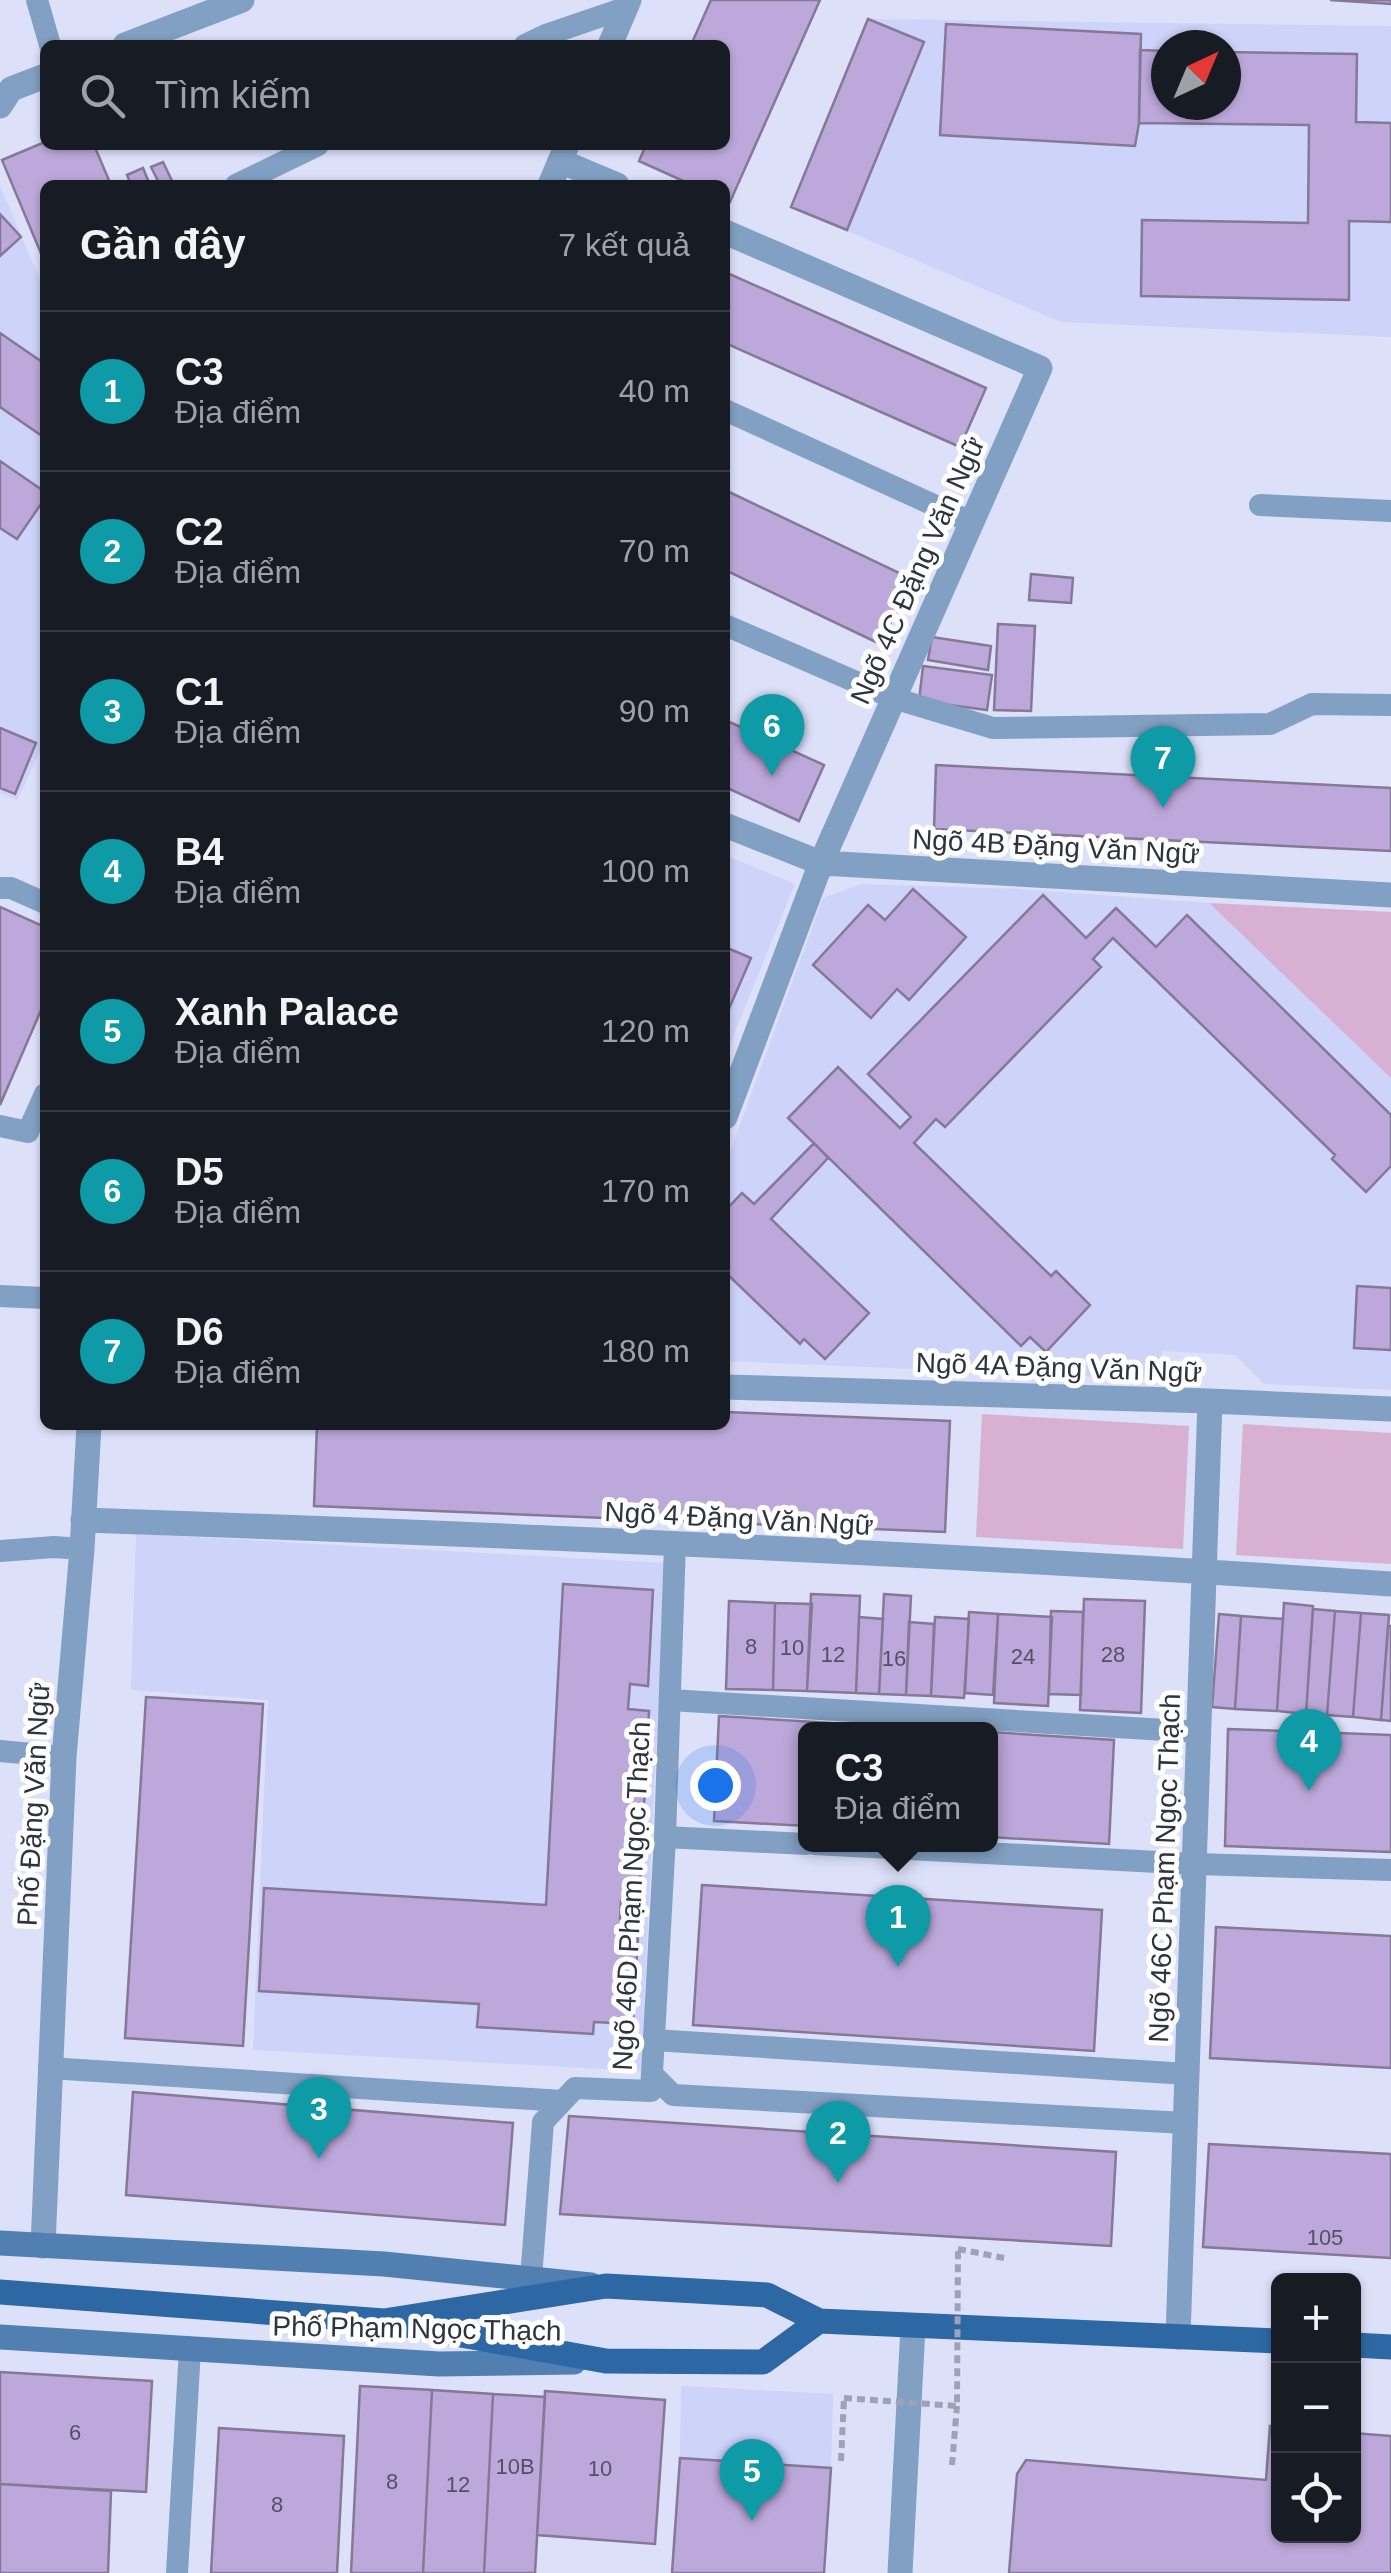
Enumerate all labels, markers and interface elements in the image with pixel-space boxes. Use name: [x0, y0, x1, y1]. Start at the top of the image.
north arrow: [1151, 30, 1241, 120]
search box: [40, 40, 730, 150]
icon: search: [75, 68, 130, 123]
text: Tìm kiếm: [155, 74, 311, 116]
text: Gần đây: [80, 221, 246, 268]
text: 7 kết quả: [558, 227, 690, 263]
text: C3: [175, 351, 224, 393]
text: 1: [104, 373, 121, 409]
text: 40 m: [619, 373, 690, 409]
text: Địa điểm: [175, 394, 301, 430]
street label: Ngõ 4C Đặng Văn Ngữ: [844, 432, 991, 709]
text: C2: [175, 511, 224, 553]
text: 2: [104, 533, 121, 569]
text: 70 m: [619, 533, 690, 569]
text: Địa điểm: [175, 554, 301, 590]
text: C1: [175, 671, 224, 713]
text: 3: [104, 693, 121, 729]
text: 90 m: [619, 693, 690, 729]
pin: 6: [740, 694, 804, 776]
text: Địa điểm: [175, 714, 301, 750]
pin: 7: [1130, 726, 1196, 808]
street label: Ngõ 4B Đặng Văn Ngữ: [911, 823, 1201, 870]
text: B4: [175, 831, 224, 873]
text: 4: [104, 853, 121, 889]
text: 100 m: [601, 853, 690, 889]
text: Địa điểm: [175, 874, 301, 910]
text: Xanh Palace: [175, 991, 399, 1033]
text: 5: [104, 1013, 121, 1049]
text: 120 m: [601, 1013, 690, 1049]
text: Địa điểm: [175, 1034, 301, 1070]
text: D5: [175, 1151, 224, 1193]
text: 6: [104, 1173, 121, 1209]
text: 170 m: [601, 1173, 690, 1209]
text: Địa điểm: [175, 1194, 301, 1230]
text: D6: [175, 1311, 224, 1353]
text: 7: [104, 1333, 121, 1369]
text: 180 m: [601, 1333, 690, 1369]
street label: Ngõ 4A Đặng Văn Ngữ: [915, 1347, 1203, 1388]
text: Địa điểm: [175, 1354, 301, 1390]
street label: Ngõ 4 Đặng Văn Ngữ: [604, 1496, 874, 1541]
house number: 8: [745, 1634, 757, 1659]
house number: 10: [780, 1635, 804, 1660]
house number: 12: [821, 1642, 845, 1667]
house number: 28: [1101, 1642, 1125, 1667]
house number: 24: [1011, 1644, 1035, 1669]
house number: 16: [882, 1646, 906, 1671]
street label: Phố Đặng Văn Ngữ: [12, 1681, 55, 1927]
street label: Ngõ 46C Phạm Ngọc Thạch: [1143, 1693, 1186, 2043]
pin: 4: [1276, 1708, 1342, 1791]
street label: Ngõ 46D Phạm Ngọc Thạch: [607, 1721, 656, 2071]
popup: [798, 1722, 998, 1852]
text: C3: [835, 1747, 883, 1789]
your location: [690, 1760, 741, 1811]
text: Địa điểm: [835, 1790, 961, 1826]
pin: 1: [866, 1884, 930, 1967]
pin: 3: [286, 2076, 352, 2159]
pin: 2: [806, 2100, 870, 2183]
house number: 105: [1307, 2225, 1343, 2250]
map controls: [1271, 2273, 1361, 2543]
button: +: [1271, 2273, 1361, 2363]
street label: Phố Phạm Ngọc Thạch: [272, 2310, 562, 2347]
button: −: [1271, 2363, 1361, 2453]
house number: 6: [69, 2420, 81, 2445]
pin: 5: [720, 2438, 784, 2521]
button: locate: [1271, 2453, 1361, 2543]
house number: 10B: [495, 2454, 535, 2479]
house number: 10: [588, 2456, 612, 2481]
house number: 8: [386, 2469, 398, 2494]
house number: 12: [446, 2472, 470, 2497]
house number: 8: [271, 2492, 283, 2517]

